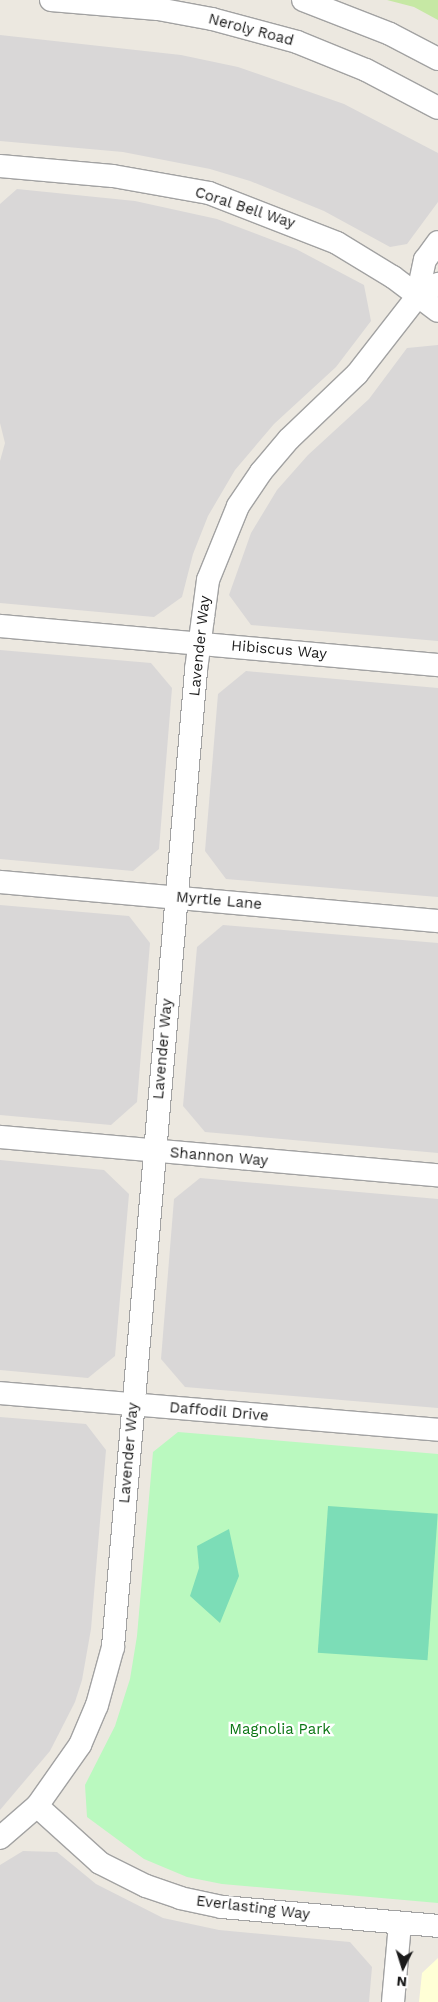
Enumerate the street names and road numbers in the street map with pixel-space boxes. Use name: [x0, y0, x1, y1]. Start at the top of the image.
street label: Neroly Road: [206, 10, 296, 50]
street label: Coral Bell Way: [192, 183, 298, 233]
street label: Lavender Way: [186, 594, 214, 698]
street label: Hibiscus Way: [230, 637, 328, 663]
street label: Myrtle Lane: [175, 888, 263, 914]
street label: Lavender Way: [150, 997, 176, 1101]
street label: Shannon Way: [169, 1144, 269, 1170]
street label: Daffodil Drive: [168, 1399, 270, 1425]
street label: Lavender Way: [116, 1401, 142, 1505]
street label: Everlasting Way: [195, 1892, 311, 1924]

